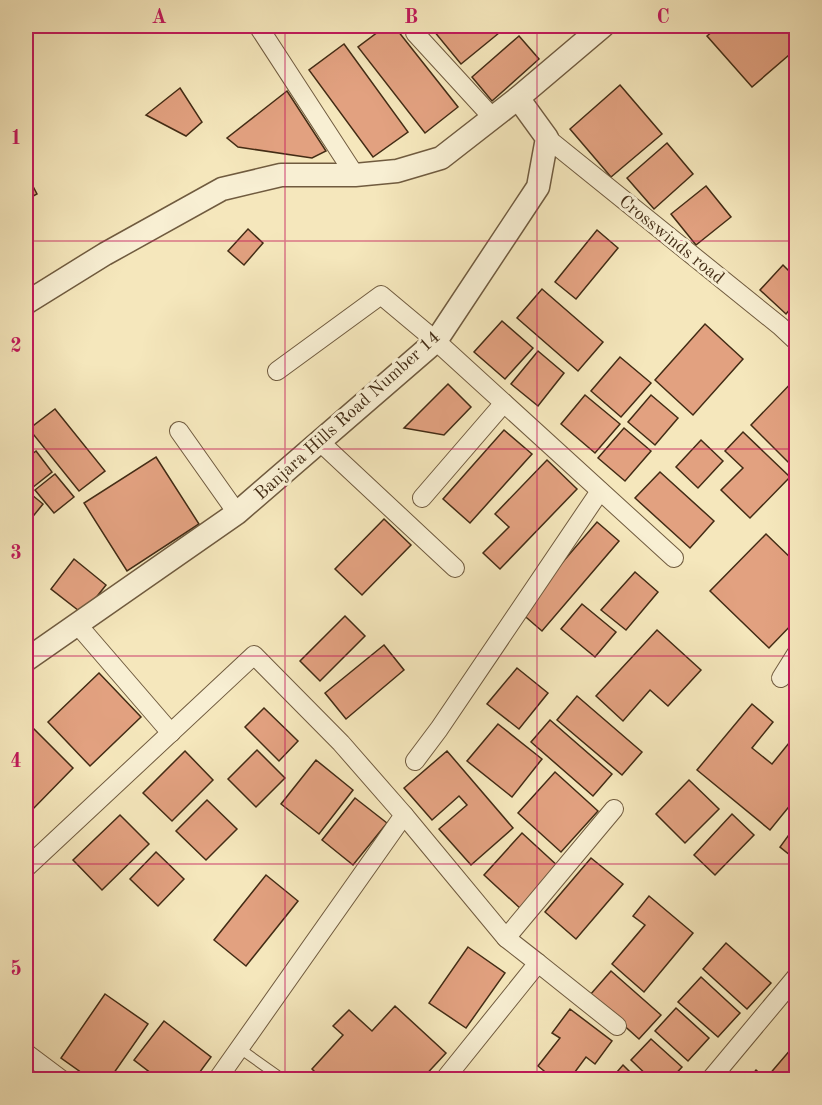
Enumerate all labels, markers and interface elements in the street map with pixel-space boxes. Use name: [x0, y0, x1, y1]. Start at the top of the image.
text: A: [151, 8, 167, 28]
text: B: [404, 8, 418, 28]
text: C: [656, 8, 670, 28]
text: 1: [10, 129, 22, 149]
street label: Crosswinds road: [615, 192, 727, 287]
street label: Banjara Hills Road Number 14: [252, 328, 444, 504]
text: 2: [10, 337, 22, 357]
text: 3: [10, 544, 22, 564]
text: 4: [10, 752, 22, 772]
text: 5: [10, 959, 22, 980]

